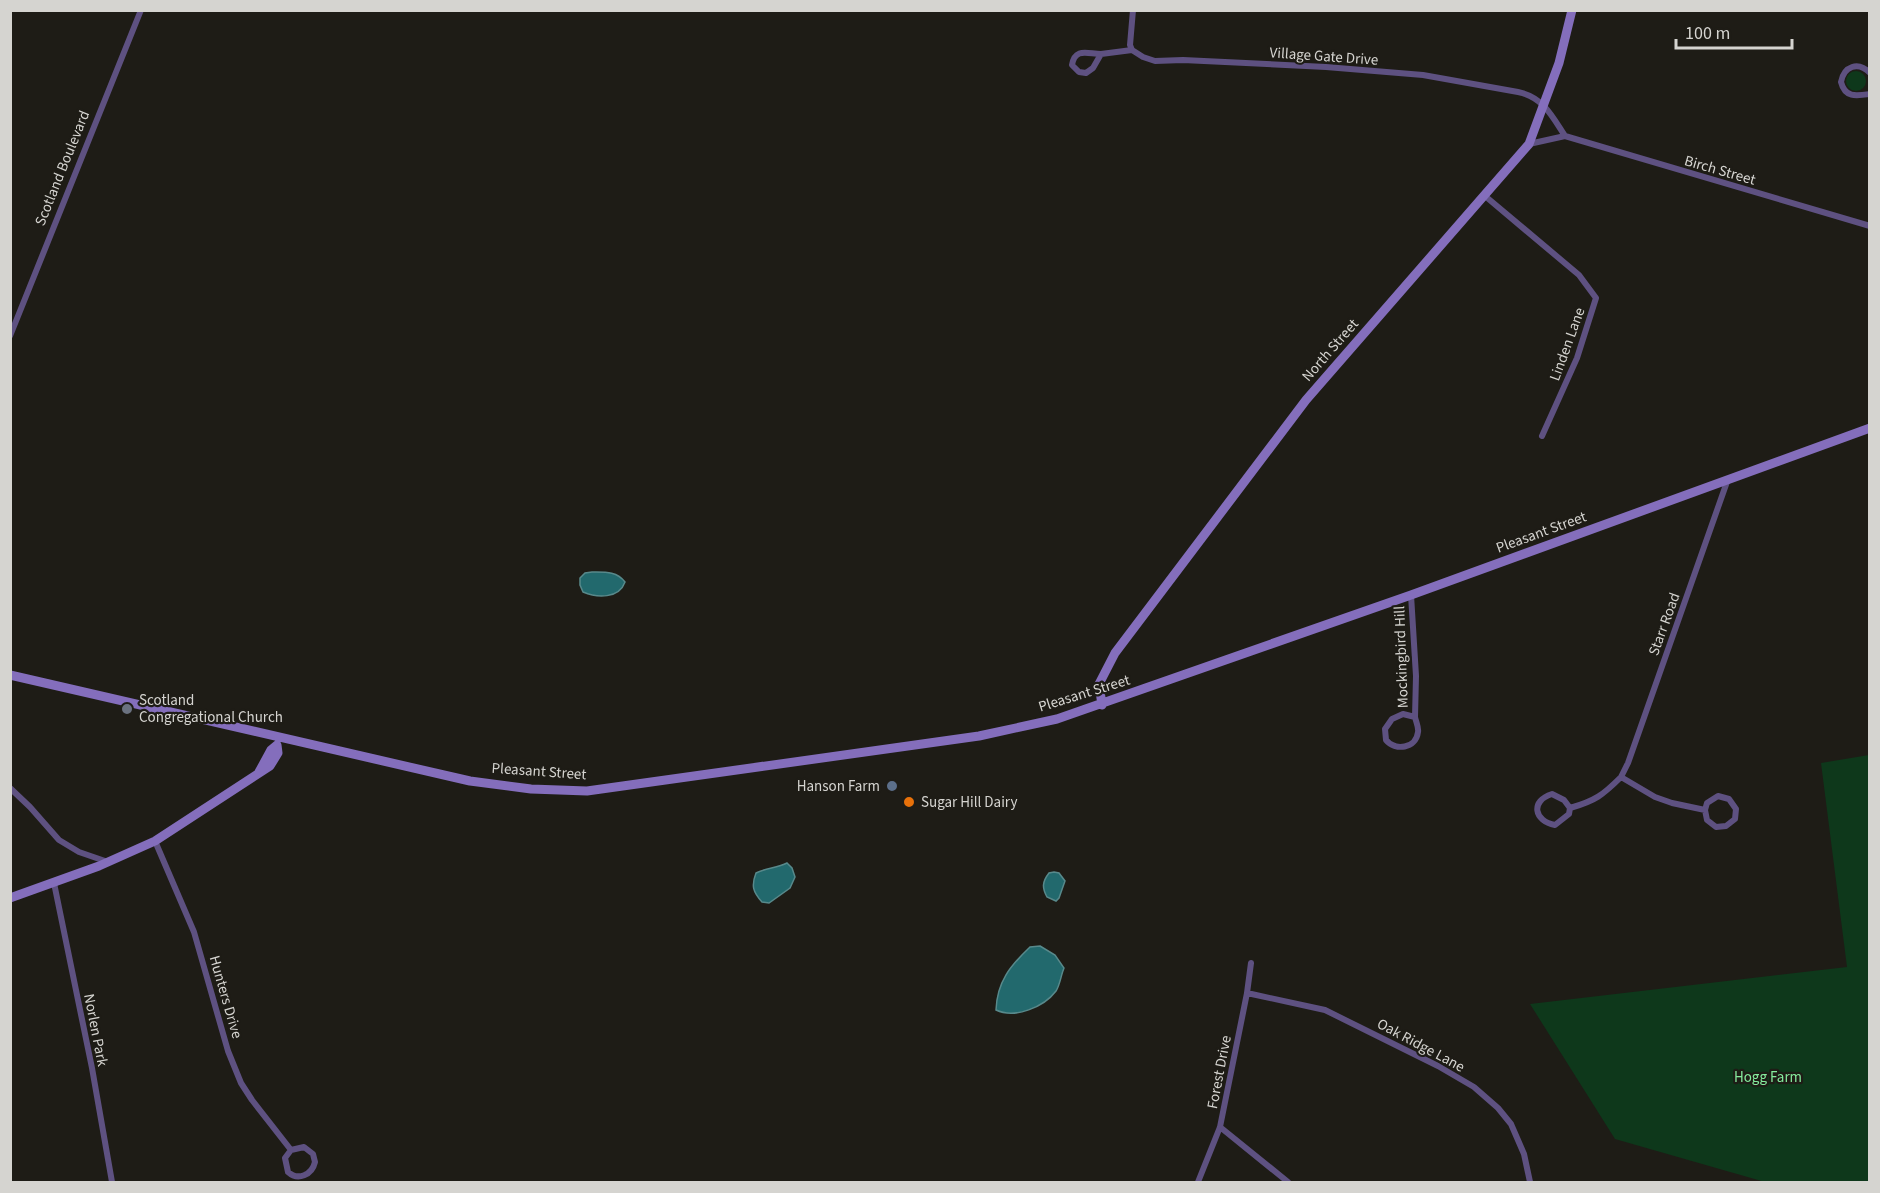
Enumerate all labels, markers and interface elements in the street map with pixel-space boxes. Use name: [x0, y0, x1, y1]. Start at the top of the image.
scale bar: [1676, 12, 1792, 50]
text: 100 m: [1685, 21, 1730, 46]
street label: Village Gate Drive: [1269, 42, 1379, 71]
street label: Scotland Boulevard: [30, 107, 95, 229]
street label: Birch Street: [1682, 150, 1758, 191]
street label: Linden Lane: [1544, 305, 1590, 384]
street label: North Street: [1297, 314, 1364, 386]
street label: Pleasant Street: [1493, 506, 1589, 559]
street label: Starr Road: [1643, 590, 1686, 659]
street label: Mockingbird Hill: [1389, 605, 1414, 708]
street label: Pleasant Street: [1036, 670, 1133, 717]
place label: Scotland Congregational Church: [139, 690, 283, 728]
marker: Scotland Congregational Church: [120, 702, 134, 716]
street label: Pleasant Street: [491, 758, 587, 785]
place label: Hanson Farm: [797, 776, 880, 797]
marker: Hanson Farm: [885, 779, 899, 793]
place label: Sugar Hill Dairy: [921, 792, 1017, 813]
marker: Sugar Hill Dairy: [902, 795, 916, 809]
street label: Hunters Drive: [204, 953, 247, 1041]
street label: Norlen Park: [78, 992, 113, 1069]
street label: Oak Ridge Lane: [1373, 1013, 1468, 1077]
street label: Forest Drive: [1202, 1034, 1237, 1111]
park label: Hogg Farm: [1734, 1067, 1802, 1088]

